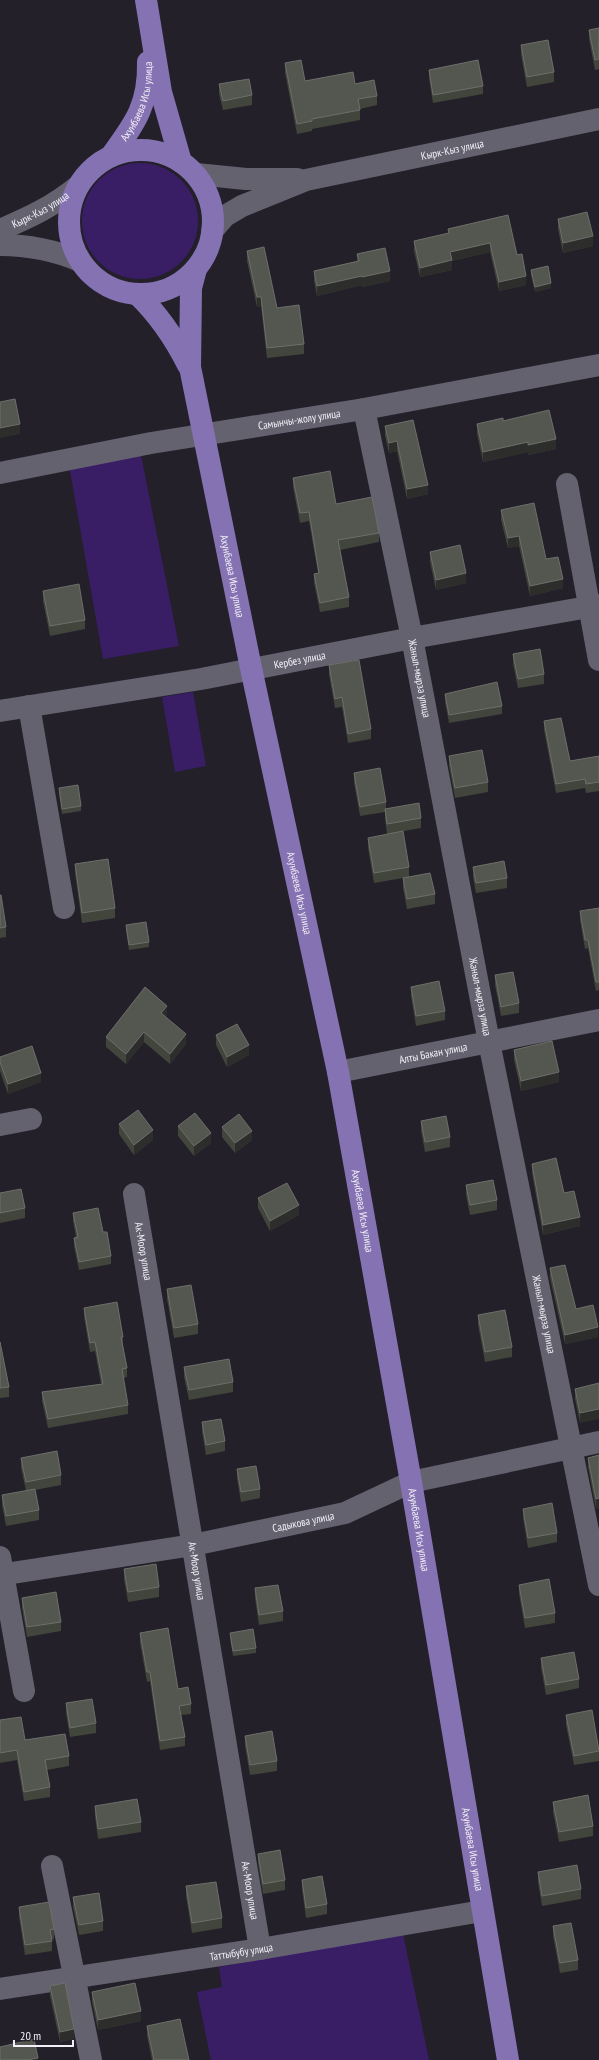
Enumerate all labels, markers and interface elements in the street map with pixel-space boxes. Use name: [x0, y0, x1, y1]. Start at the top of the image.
street label: Ахунбаева Исы улица: [117, 62, 155, 144]
street label: Кырк-Кыз улица: [420, 136, 485, 163]
street label: Кырк-Кыз улица: [9, 188, 72, 231]
street label: Самынчы-жолу улица: [257, 406, 341, 433]
street label: Ахунбаева Исы улица: [217, 534, 248, 619]
street label: Жаныл-мырза улица: [405, 637, 434, 719]
street label: Кербез улица: [273, 648, 327, 672]
street label: Ахунбаева Исы улица: [284, 851, 315, 936]
street label: Жаныл-мырза улица: [466, 955, 495, 1037]
street label: Алты Бакан улица: [398, 1039, 468, 1067]
street label: Ахунбаева Исы улица: [348, 1168, 377, 1253]
street label: Ак-Моор улица: [132, 1221, 155, 1281]
street label: Жаныл-мырза улица: [529, 1273, 559, 1355]
street label: Ахунбаева Исы улица: [405, 1487, 433, 1572]
street label: Садыкова улица: [271, 1508, 335, 1535]
street label: Ак-Моор улица: [185, 1541, 209, 1601]
street label: Ахунбаева Исы улица: [459, 1807, 487, 1892]
street label: Ак-Моор улица: [238, 1860, 262, 1921]
street label: Таттыбубу улица: [209, 1940, 274, 1964]
scale bar: [14, 2022, 73, 2048]
text: 20 m: [20, 2028, 41, 2043]

